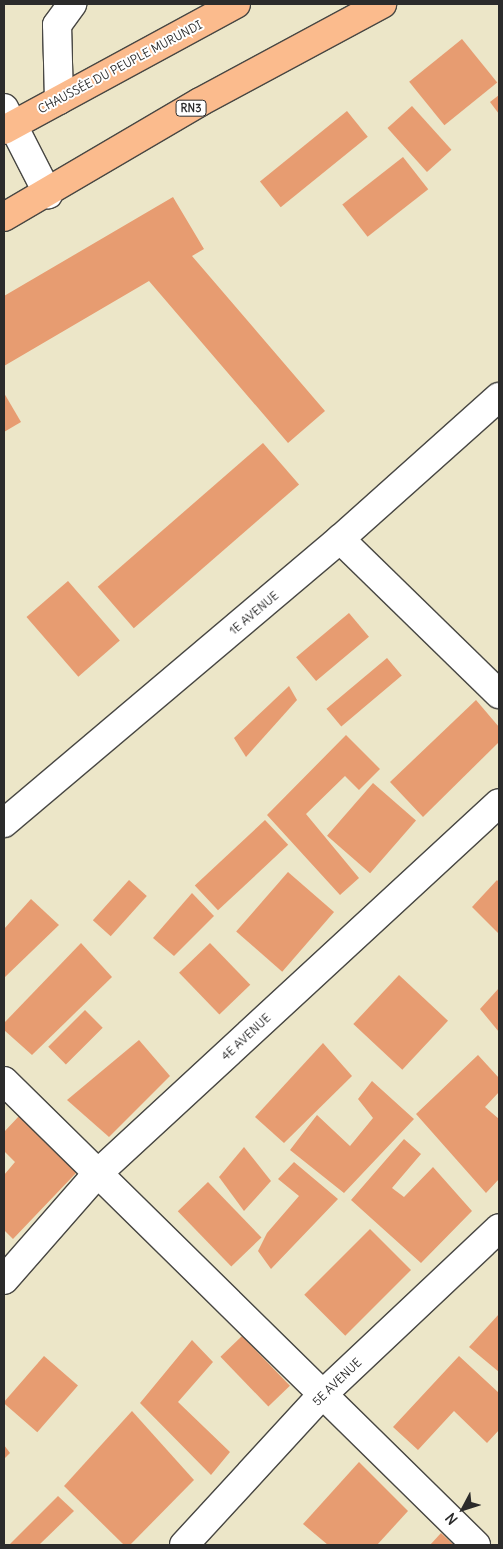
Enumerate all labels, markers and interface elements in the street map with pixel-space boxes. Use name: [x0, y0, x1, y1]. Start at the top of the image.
street label: CHAUSSÉE DU PEUPLE MURUNDI: [35, 18, 205, 116]
road number: RN3: [175, 100, 207, 116]
street label: 1E AVENUE: [226, 588, 282, 638]
street label: 4E AVENUE: [218, 1010, 274, 1064]
street label: 5E AVENUE: [310, 1355, 364, 1409]
north arrow: [438, 1484, 488, 1534]
text: N: [442, 1509, 462, 1528]

